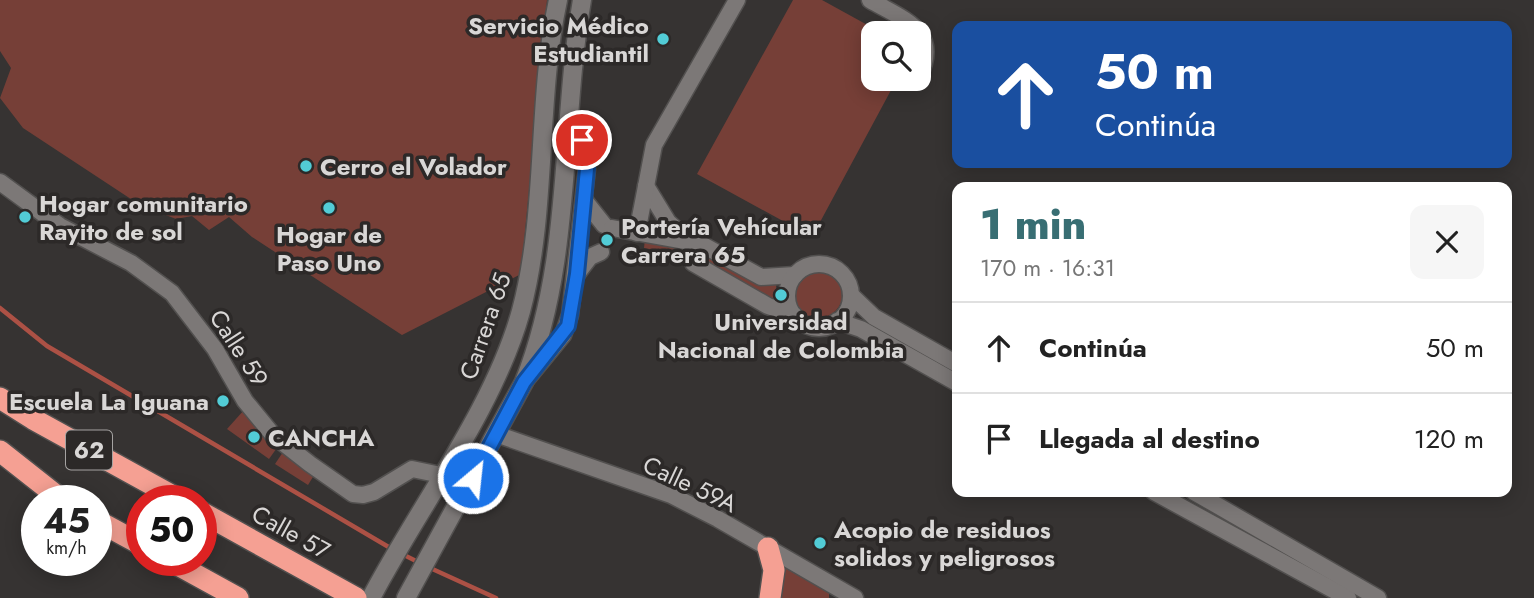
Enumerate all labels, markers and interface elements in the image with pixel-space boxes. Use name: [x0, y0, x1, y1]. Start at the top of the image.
place label: Servicio Médico Estudiantil: [468, 8, 649, 71]
map controls: [861, 21, 931, 91]
button: search: [861, 21, 931, 91]
marker: Servicio Médico Estudiantil: [655, 31, 671, 47]
text: 50 m: [1095, 37, 1214, 107]
icon: ahead: [980, 49, 1071, 140]
text: Continúa: [1095, 102, 1216, 148]
pin: [552, 110, 612, 170]
icon: arrive: [563, 121, 601, 159]
place label: Cerro el Volador: [320, 149, 507, 184]
marker: Cerro el Volador: [298, 158, 314, 174]
place label: Hogar comunitario Rayito de sol: [39, 186, 248, 249]
text: 1 min: [980, 194, 1086, 255]
marker: Hogar de Paso Uno: [321, 200, 337, 216]
button: close: [1410, 205, 1484, 279]
marker: Hogar comunitario Rayito de sol: [17, 209, 33, 225]
place label: Portería Vehícular Carrera 65: [621, 209, 822, 272]
place label: Hogar de Paso Uno: [276, 217, 382, 280]
marker: Portería Vehícular Carrera 65: [599, 232, 615, 248]
text: 170 m · 16:31: [980, 251, 1115, 285]
street label: Carrera 65: [450, 268, 520, 384]
marker: Universidad Nacional de Colombia: [773, 287, 789, 303]
street label: Calle 59: [201, 302, 277, 394]
place label: Universidad Nacional de Colombia: [658, 304, 904, 367]
icon: ahead: [980, 329, 1018, 367]
text: Continúa: [1039, 329, 1147, 367]
text: 50 m: [1426, 329, 1484, 367]
place label: Escuela La Iguana: [9, 384, 209, 419]
marker: Escuela La Iguana: [215, 393, 231, 409]
place label: CANCHA: [268, 420, 375, 455]
icon: arrive: [980, 420, 1018, 458]
text: Llegada al destino: [1039, 420, 1260, 458]
text: 120 m: [1414, 420, 1484, 458]
marker: CANCHA: [246, 429, 262, 445]
road number: 62: [66, 431, 112, 470]
position arrow: [436, 441, 510, 515]
street label: Calle 59A: [637, 447, 743, 521]
speed limit sign: 50: [126, 485, 217, 576]
text: 45: [43, 496, 90, 546]
street label: Calle 57: [245, 496, 337, 568]
place label: Acopio de residuos solidos y peligrosos: [833, 512, 1055, 575]
text: km/h: [46, 535, 87, 561]
marker: Acopio de residuos solidos y peligrosos: [812, 535, 828, 551]

